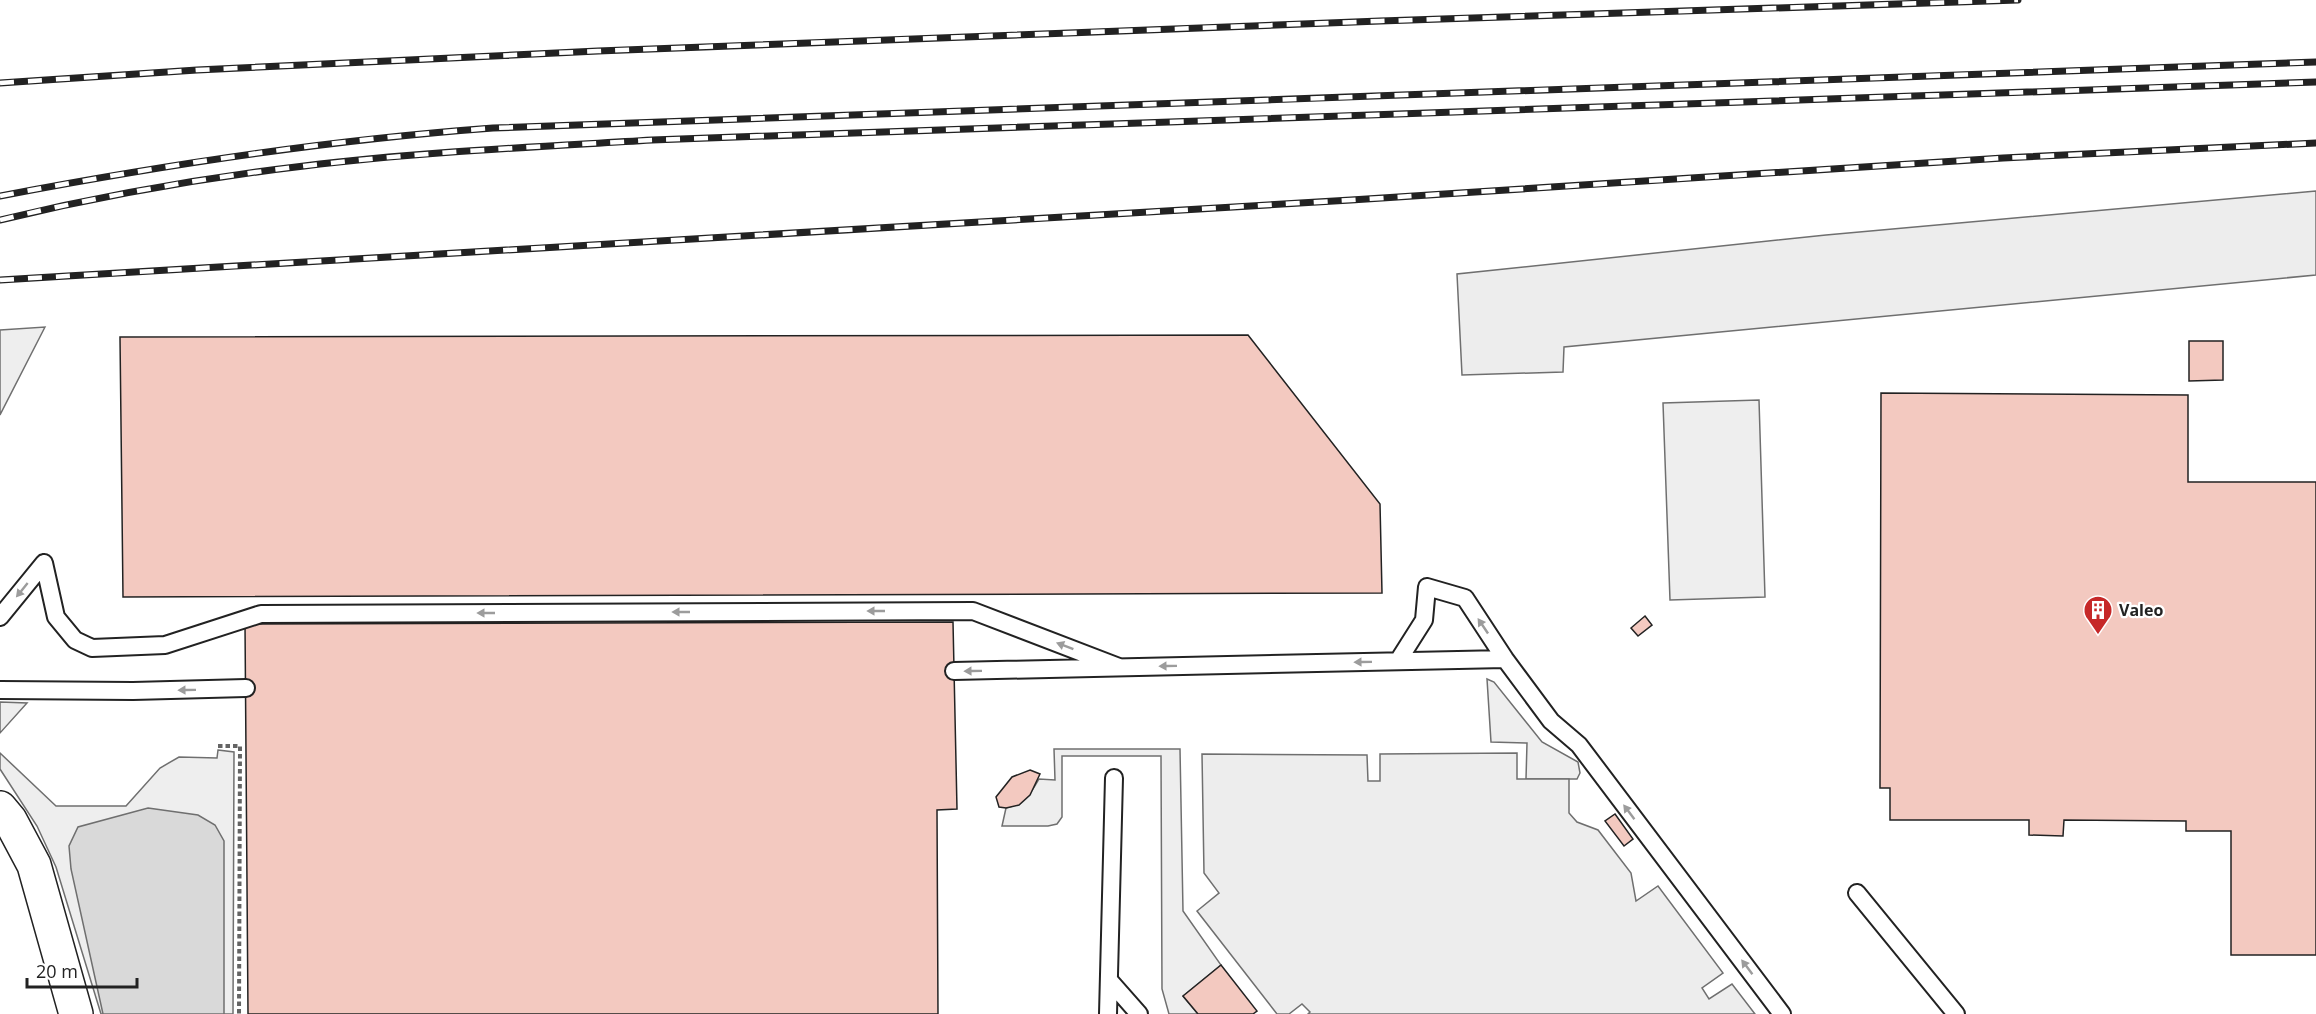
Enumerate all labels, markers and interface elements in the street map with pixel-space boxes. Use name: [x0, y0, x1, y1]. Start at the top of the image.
one-way arrow: [15, 582, 28, 598]
building icon: Valeo: [2082, 594, 2114, 636]
place label: Valeo: [2119, 599, 2163, 621]
one-way arrow: [867, 606, 886, 616]
one-way arrow: [672, 607, 691, 617]
one-way arrow: [477, 608, 496, 618]
one-way arrow: [1477, 619, 1489, 635]
one-way arrow: [1055, 641, 1073, 651]
one-way arrow: [1353, 657, 1372, 666]
one-way arrow: [1158, 661, 1177, 671]
one-way arrow: [963, 666, 982, 676]
one-way arrow: [178, 685, 197, 694]
one-way arrow: [1624, 804, 1636, 819]
scale bar: [27, 951, 136, 989]
text: 20 m: [36, 959, 78, 983]
one-way arrow: [1741, 960, 1753, 975]

